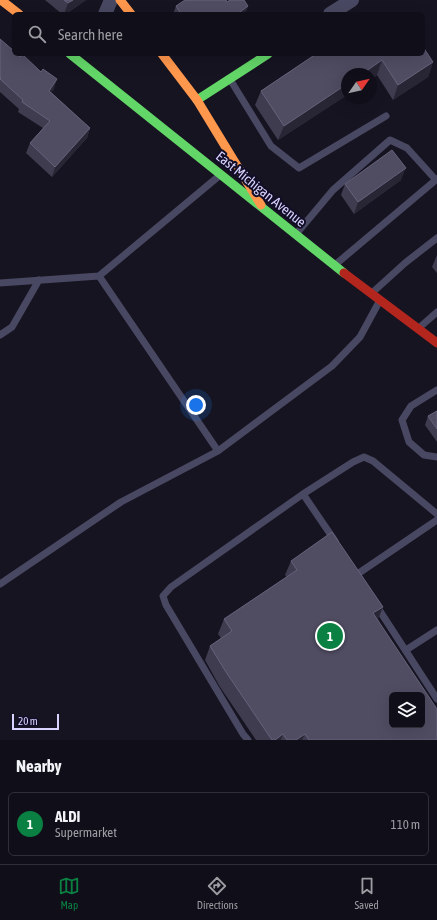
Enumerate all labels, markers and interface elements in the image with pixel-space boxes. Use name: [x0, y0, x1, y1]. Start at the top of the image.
search box: [12, 12, 425, 56]
icon: search: [26, 23, 48, 45]
text: Search here: [58, 26, 123, 43]
north arrow: [341, 68, 377, 104]
street label: East Michigan Avenue: [213, 148, 309, 230]
your location: [186, 395, 206, 415]
pin: 1: [317, 621, 343, 651]
map controls: [389, 692, 425, 728]
button: layers: [389, 692, 425, 728]
scale bar: [12, 712, 59, 731]
text: 20 m: [18, 715, 38, 727]
text: Nearby: [16, 756, 62, 776]
text: ALDI: [55, 808, 80, 825]
text: 1: [27, 817, 33, 832]
text: 110 m: [391, 817, 420, 832]
text: Supermarket: [55, 825, 117, 840]
tab: Map: [58, 875, 80, 911]
tab: Directions: [197, 875, 238, 911]
tab: Saved: [354, 875, 379, 911]

